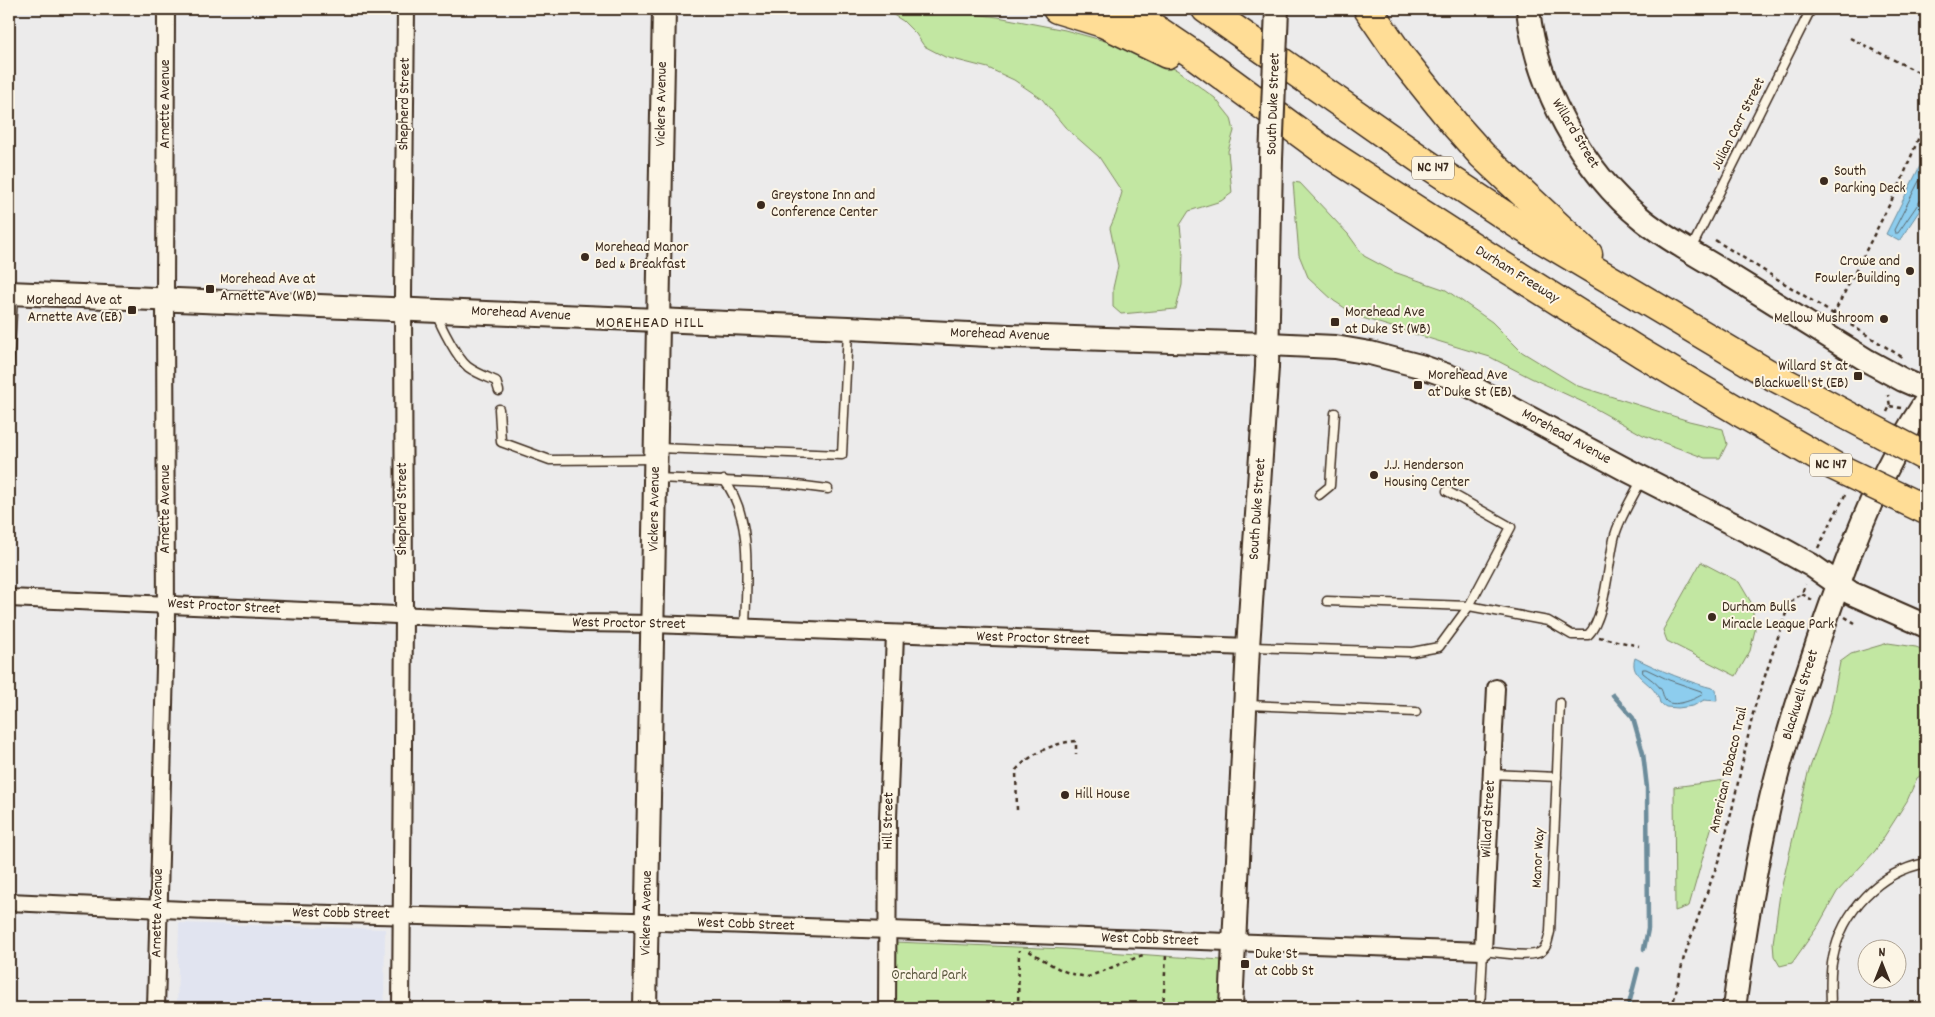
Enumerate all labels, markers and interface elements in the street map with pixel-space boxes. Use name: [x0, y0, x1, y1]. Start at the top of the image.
street label: South Duke Street: [1261, 52, 1287, 156]
street label: Shepherd Street: [393, 57, 417, 151]
street label: Arnette Avenue: [155, 59, 177, 149]
street label: Vickers Avenue: [650, 61, 674, 147]
street label: Julian Carr Street: [1706, 74, 1772, 174]
street label: Willard Street: [1545, 95, 1605, 174]
road number: NC 147: [1412, 156, 1454, 180]
place label: South Parking Deck: [1834, 161, 1906, 200]
marker: South Parking Deck: [1818, 175, 1830, 187]
place label: Greystone Inn and Conference Center: [771, 185, 878, 224]
marker: Greystone Inn and Conference Center: [755, 199, 767, 211]
place label: Morehead Manor Bed & Breakfast: [595, 237, 689, 276]
street label: Durham Freeway: [1471, 240, 1564, 310]
marker: Morehead Manor Bed & Breakfast: [579, 251, 591, 263]
place label: Crowe and Fowler Building: [1815, 251, 1900, 290]
marker: Crowe and Fowler Building: [1904, 265, 1916, 277]
place label: Morehead Ave at Arnette Ave (WB): [220, 269, 316, 308]
marker: Morehead Ave at Arnette Ave (WB): [204, 283, 216, 295]
place label: Morehead Ave at Arnette Ave (EB): [26, 290, 122, 329]
street label: Morehead Avenue: [471, 300, 572, 328]
place label: Morehead Ave at Duke St (WB): [1345, 302, 1430, 341]
marker: Morehead Ave at Arnette Ave (EB): [126, 304, 138, 316]
place label: Mellow Mushroom: [1774, 308, 1874, 330]
district label: MOREHEAD HILL: [596, 312, 704, 335]
marker: Mellow Mushroom: [1878, 313, 1890, 325]
marker: Morehead Ave at Duke St (WB): [1329, 316, 1341, 328]
street label: Morehead Avenue: [950, 322, 1051, 348]
place label: Willard St at Blackwell St (EB): [1754, 356, 1848, 395]
place label: Morehead Ave at Duke St (EB): [1428, 365, 1512, 404]
marker: Willard St at Blackwell St (EB): [1852, 370, 1864, 382]
marker: Morehead Ave at Duke St (EB): [1412, 379, 1424, 391]
street label: Morehead Avenue: [1517, 403, 1615, 471]
road number: NC 147: [1810, 454, 1852, 476]
place label: J.J. Henderson Housing Center: [1384, 455, 1470, 494]
street label: South Duke Street: [1243, 457, 1273, 561]
street label: Shepherd Street: [392, 462, 414, 555]
street label: Arnette Avenue: [155, 464, 177, 554]
street label: Vickers Avenue: [643, 466, 667, 552]
marker: J.J. Henderson Housing Center: [1368, 469, 1380, 481]
street label: West Proctor Street: [167, 593, 282, 621]
place label: Durham Bulls Miracle League Park: [1722, 597, 1834, 636]
marker: Durham Bulls Miracle League Park: [1706, 611, 1718, 623]
street label: West Proctor Street: [572, 612, 686, 636]
street label: West Proctor Street: [976, 626, 1090, 652]
street label: Blackwell Street: [1777, 647, 1825, 743]
street label: American Tobacco Trail: [1704, 704, 1754, 835]
street label: Willard Street: [1476, 779, 1502, 859]
place label: Hill House: [1075, 784, 1130, 806]
marker: Hill House: [1059, 789, 1071, 801]
street label: Hill Street: [878, 792, 901, 850]
street label: Manor Way: [1526, 826, 1552, 889]
street label: Arnette Avenue: [146, 868, 170, 958]
street label: Vickers Avenue: [635, 870, 659, 956]
street label: West Cobb Street: [292, 902, 390, 926]
street label: West Cobb Street: [697, 912, 796, 938]
street label: West Cobb Street: [1101, 927, 1200, 953]
north arrow: [1858, 940, 1908, 990]
text: N: [1879, 943, 1886, 963]
place label: Duke St at Cobb St: [1255, 944, 1314, 983]
marker: Duke St at Cobb St: [1239, 958, 1251, 970]
park label: Orchard Park: [891, 965, 967, 987]

